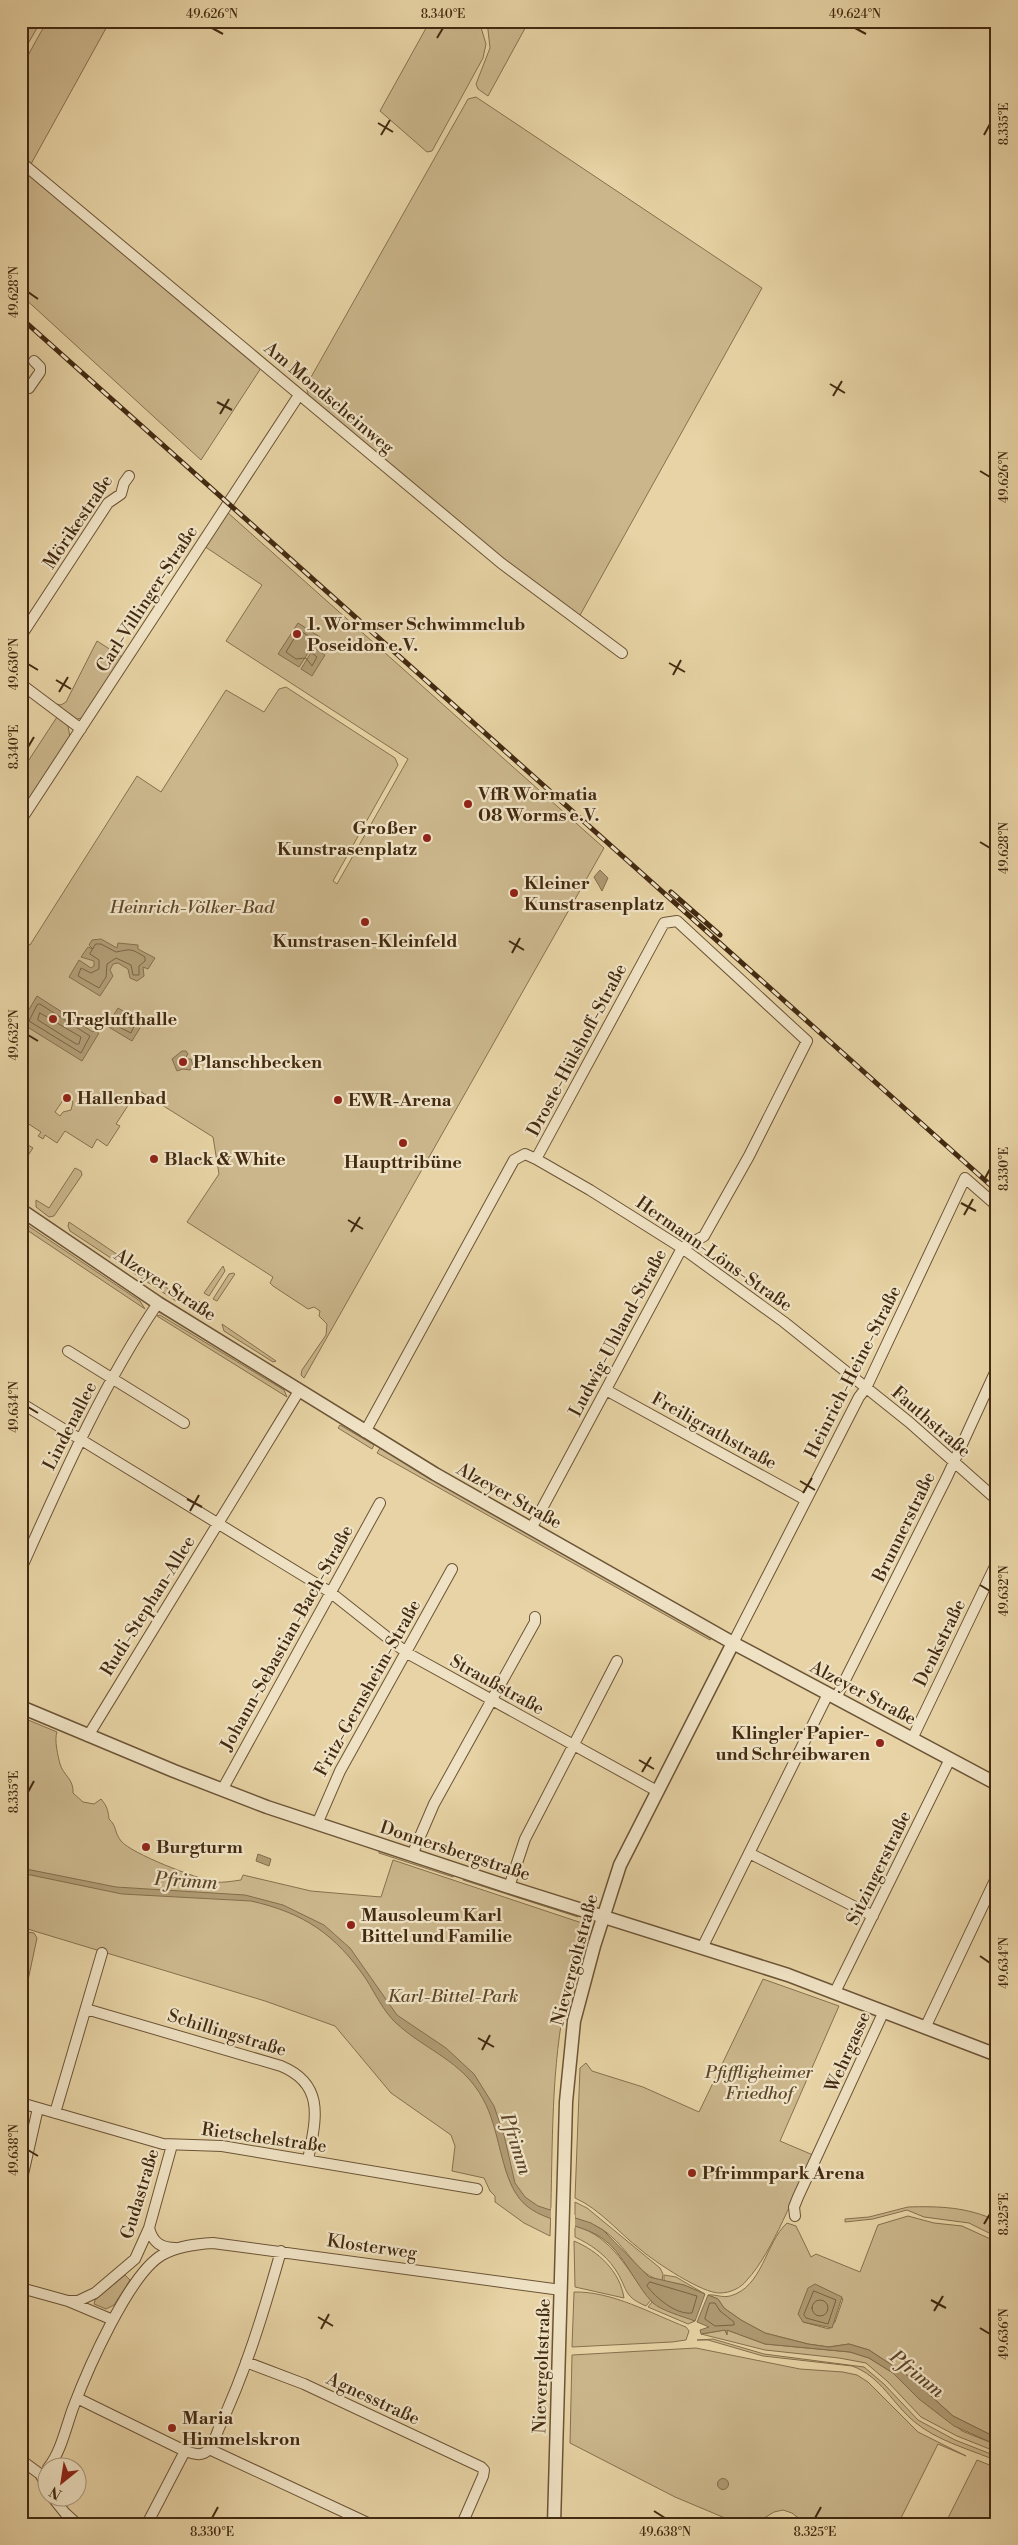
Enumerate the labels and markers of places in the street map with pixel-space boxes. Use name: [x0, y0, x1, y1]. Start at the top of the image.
place label: 1. Wormser Schwimmclub Poseidon e.V.: [307, 613, 525, 657]
marker: 1. Wormser Schwimmclub Poseidon e.V.: [291, 628, 303, 640]
place label: VfR Wormatia 08 Worms e.V.: [477, 783, 599, 827]
marker: VfR Wormatia 08 Worms e.V.: [462, 798, 474, 810]
place label: Großer Kunstrasenplatz: [277, 817, 417, 861]
marker: Großer Kunstrasenplatz: [421, 832, 433, 844]
place label: Kleiner Kunstrasenplatz: [524, 872, 664, 916]
marker: Kleiner Kunstrasenplatz: [508, 887, 520, 899]
marker: Kunstrasen-Kleinfeld: [359, 916, 371, 928]
place label: Kunstrasen-Kleinfeld: [272, 930, 458, 953]
place label: Traglufthalle: [63, 1008, 178, 1031]
marker: Traglufthalle: [47, 1013, 59, 1025]
place label: Planschbecken: [193, 1051, 322, 1074]
marker: Planschbecken: [177, 1056, 189, 1068]
place label: Hallenbad: [77, 1087, 167, 1110]
place label: EWR-Arena: [348, 1089, 452, 1112]
marker: Hallenbad: [61, 1092, 73, 1104]
marker: EWR-Arena: [332, 1094, 344, 1106]
marker: Haupttribüne: [397, 1137, 409, 1149]
place label: Black & White: [164, 1148, 286, 1171]
place label: Haupttribüne: [344, 1151, 462, 1174]
marker: Black & White: [148, 1153, 160, 1165]
place label: Klingler Papier- und Schreibwaren: [716, 1722, 870, 1766]
marker: Klingler Papier- und Schreibwaren: [874, 1737, 886, 1749]
place label: Burgturm: [156, 1836, 243, 1859]
marker: Burgturm: [140, 1841, 152, 1853]
place label: Mausoleum Karl Bittel und Familie: [361, 1904, 512, 1948]
marker: Mausoleum Karl Bittel und Familie: [345, 1919, 357, 1931]
place label: Pfrimmpark Arena: [702, 2162, 865, 2185]
marker: Pfrimmpark Arena: [686, 2167, 698, 2179]
place label: Maria Himmelskron: [182, 2407, 300, 2451]
marker: Maria Himmelskron: [166, 2422, 178, 2434]

